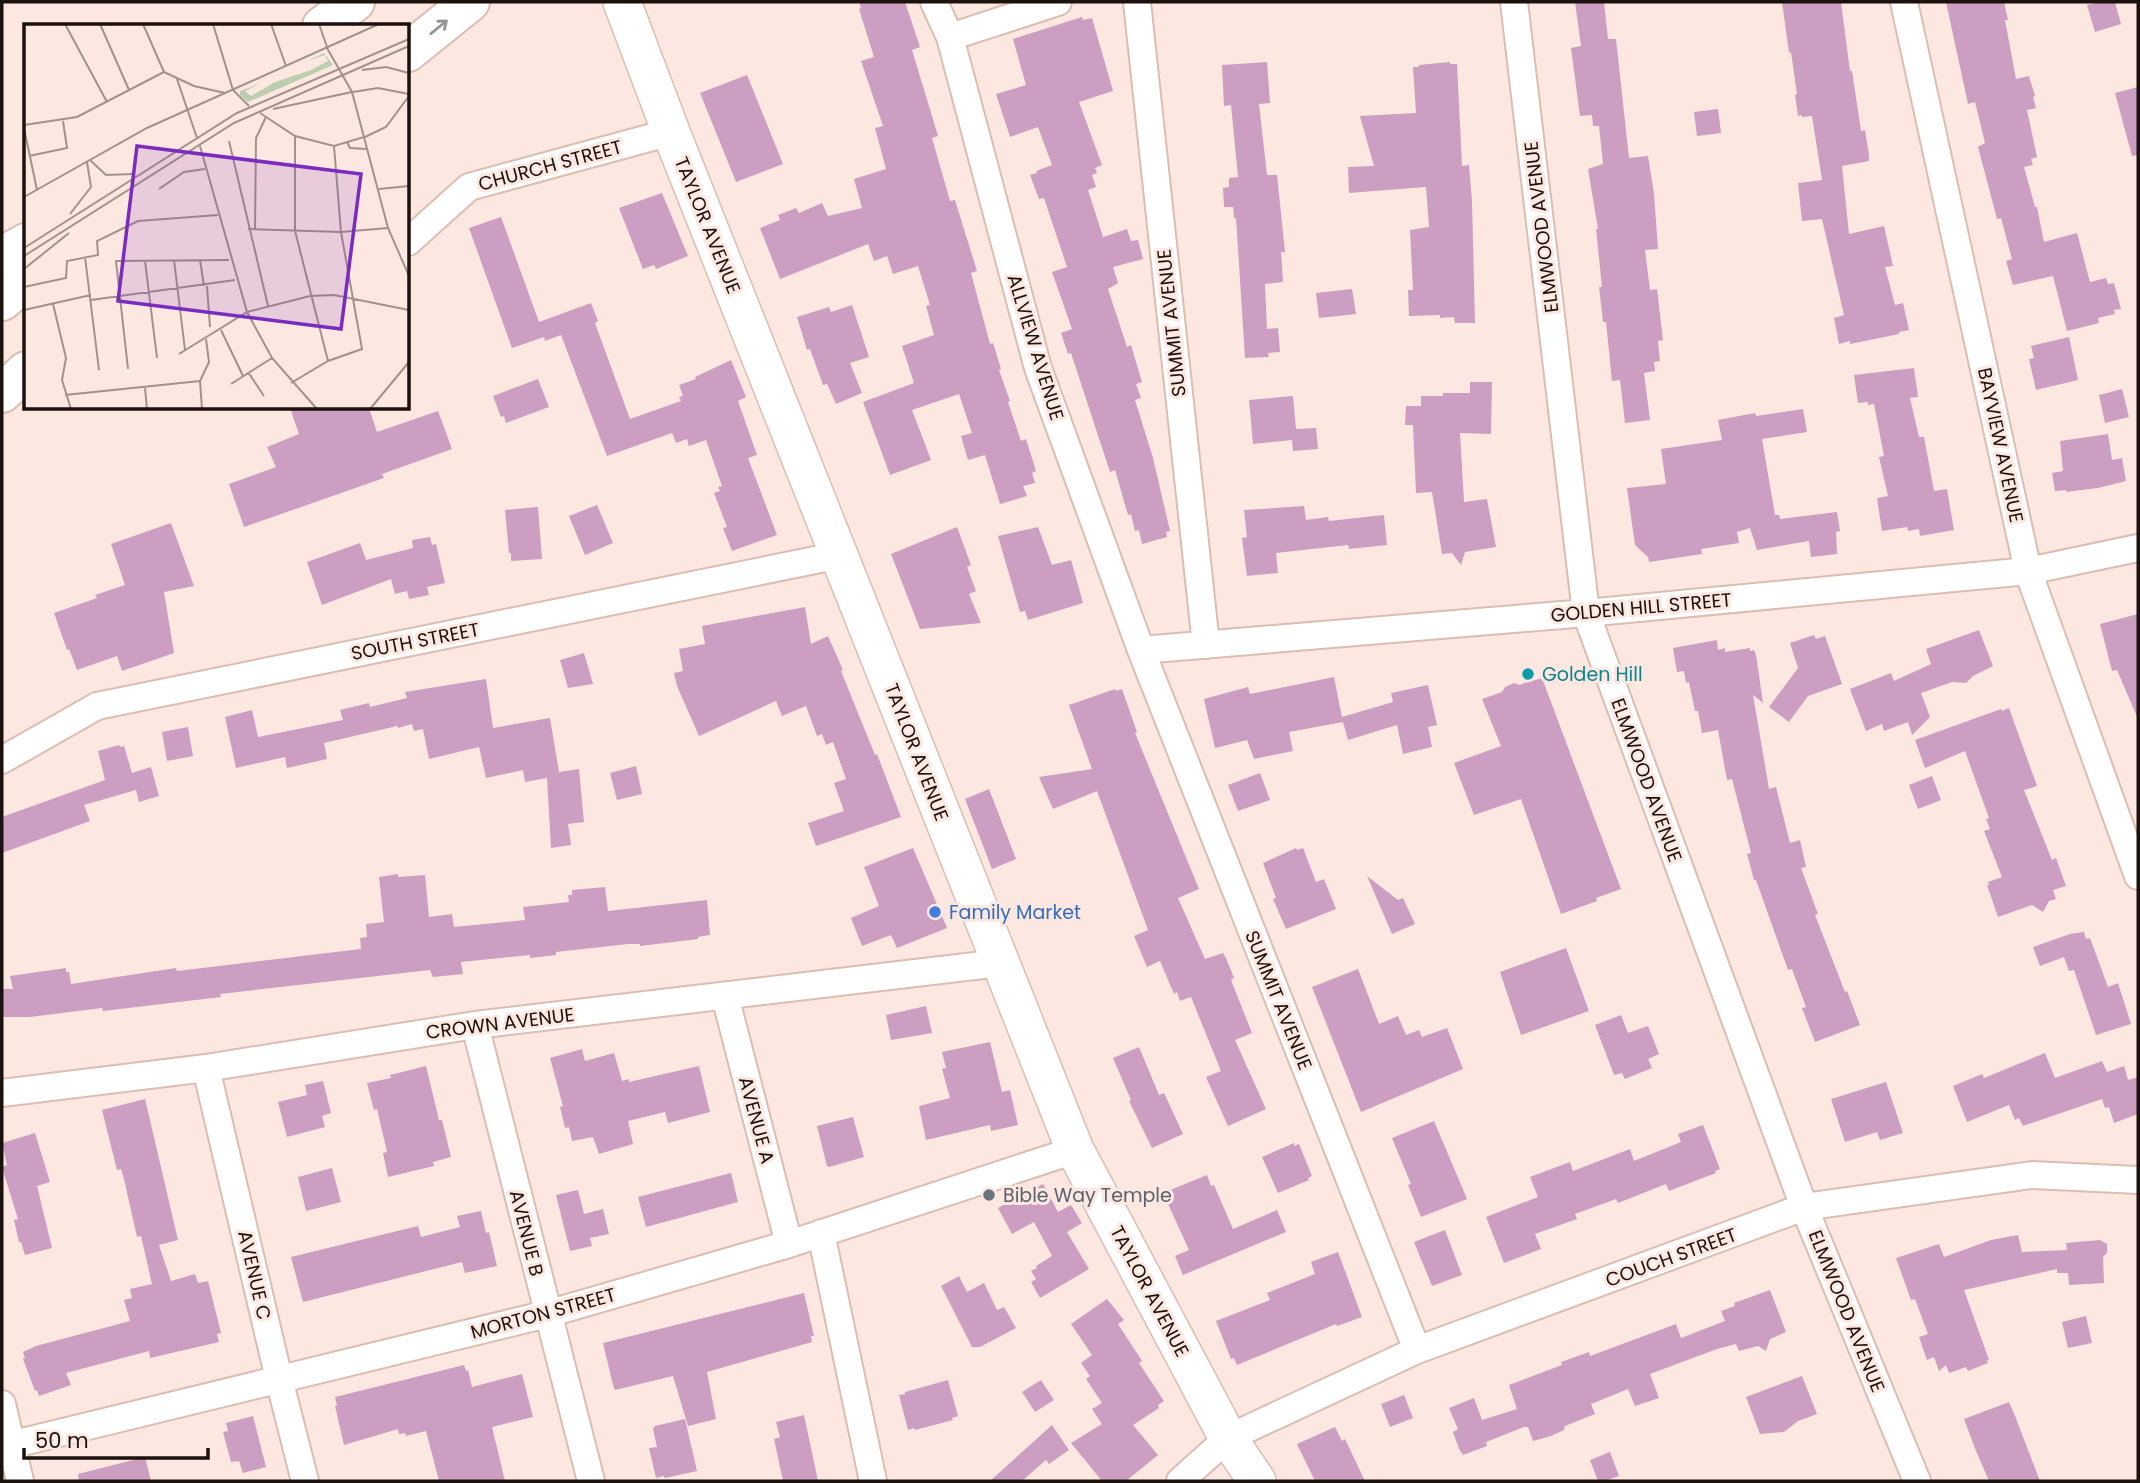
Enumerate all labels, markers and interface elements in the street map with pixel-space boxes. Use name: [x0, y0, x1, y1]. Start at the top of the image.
one-way arrow: [429, 19, 447, 35]
inset map: [24, 24, 410, 410]
street label: CHURCH STREET: [475, 133, 625, 198]
street label: ELMWOOD AVENUE: [1518, 140, 1565, 314]
street label: TAYLOR AVENUE: [668, 153, 747, 298]
street label: SUMMIT AVENUE: [1150, 248, 1193, 398]
street label: ALLVIEW AVENUE: [1000, 271, 1071, 424]
street label: BAYVIEW AVENUE: [1971, 365, 2030, 525]
street label: GOLDEN HILL STREET: [1549, 586, 1733, 629]
street label: SOUTH STREET: [349, 616, 482, 667]
place label: Golden Hill: [1542, 661, 1643, 688]
marker: Golden Hill: [1520, 666, 1536, 682]
street label: TAYLOR AVENUE: [878, 680, 955, 825]
street label: ELMWOOD AVENUE: [1604, 694, 1689, 866]
place label: Family Market: [949, 899, 1081, 926]
marker: Family Market: [927, 904, 943, 920]
street label: SUMMIT AVENUE: [1238, 926, 1319, 1074]
street label: CROWN AVENUE: [424, 1001, 576, 1046]
street label: AVENUE A: [732, 1074, 781, 1167]
place label: Bible Way Temple: [1003, 1182, 1172, 1209]
street label: AVENUE B: [503, 1187, 550, 1279]
marker: Bible Way Temple: [981, 1187, 997, 1203]
street label: TAYLOR AVENUE: [1104, 1221, 1196, 1362]
street label: COUCH STREET: [1602, 1221, 1741, 1294]
street label: ELMWOOD AVENUE: [1802, 1226, 1891, 1396]
street label: AVENUE C: [231, 1228, 278, 1323]
street label: MORTON STREET: [468, 1281, 619, 1346]
scale bar: [24, 1416, 208, 1460]
text: 50 m: [35, 1426, 89, 1455]

